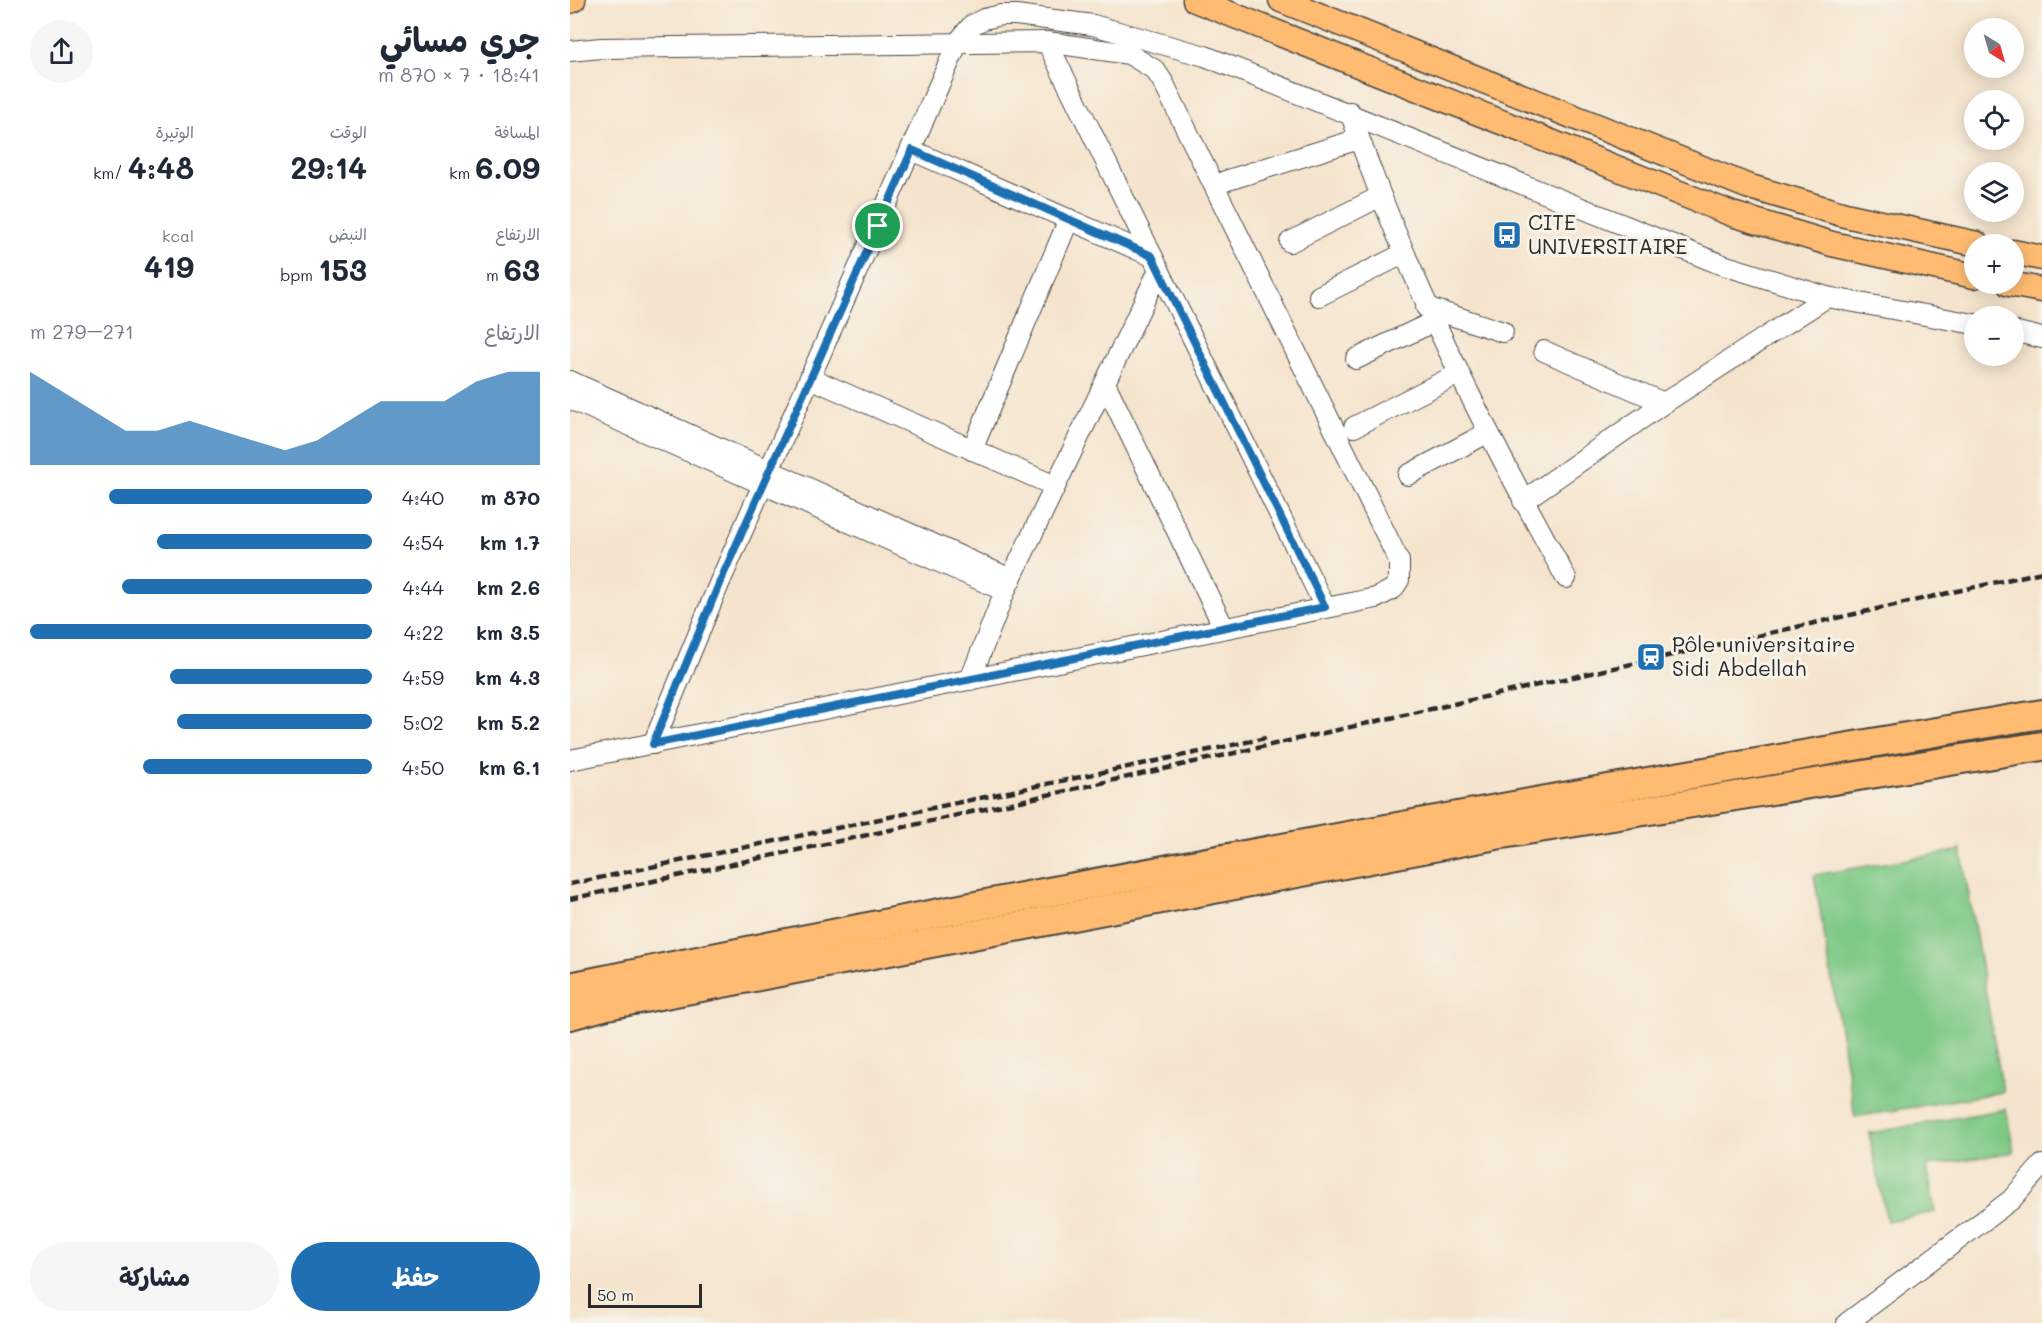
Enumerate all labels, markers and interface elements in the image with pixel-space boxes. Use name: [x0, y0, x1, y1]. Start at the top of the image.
text: جري مسائي: [380, 17, 540, 60]
north arrow: [1964, 18, 2024, 78]
map controls: [1964, 18, 2024, 366]
button: share: [30, 20, 93, 83]
text: 18:41 · 7 × 870 m: [378, 61, 540, 87]
button: locate: [1964, 90, 2024, 150]
text: الوتيرة: [155, 121, 194, 142]
text: الوقت: [330, 121, 367, 142]
text: المسافة: [494, 121, 540, 142]
text: 4:48: [128, 147, 194, 187]
text: 29:14: [290, 147, 367, 187]
text: 6.09: [475, 147, 540, 187]
text: /km: [93, 162, 128, 183]
text: km: [449, 162, 475, 183]
button: layers: [1964, 162, 2024, 222]
pin: [852, 200, 903, 251]
place label: CITE UNIVERSITAIRE: [1528, 208, 1688, 259]
icon: arrive: [861, 209, 894, 242]
bus stop icon: CITE UNIVERSITAIRE: [1491, 219, 1523, 251]
text: النبض: [329, 223, 367, 244]
text: الارتفاع: [495, 223, 540, 244]
text: kcal: [162, 225, 194, 246]
button: +: [1964, 234, 2024, 294]
text: 419: [144, 246, 194, 286]
text: 153: [318, 249, 367, 289]
text: 63: [504, 249, 540, 289]
text: bpm: [280, 264, 318, 285]
text: m: [486, 264, 504, 285]
button: −: [1964, 306, 2024, 366]
text: 271–279 m: [30, 318, 134, 344]
text: الارتفاع: [484, 319, 540, 345]
text: 4:40: [402, 484, 444, 510]
text: 870 m: [481, 484, 540, 510]
text: 4:54: [403, 529, 444, 555]
text: 1.7 km: [480, 529, 540, 555]
text: 4:44: [403, 574, 444, 600]
text: 2.6 km: [477, 574, 540, 600]
text: 4:22: [404, 619, 444, 645]
text: 3.5 km: [476, 619, 540, 645]
place label: Pôle universitaire Sidi Abdellah: [1672, 630, 1855, 681]
station icon: Pôle universitaire Sidi Abdellah: [1635, 641, 1667, 673]
text: 4:59: [403, 664, 444, 690]
text: 4.3 km: [475, 664, 540, 690]
text: 5:02: [403, 709, 444, 735]
text: 5.2 km: [477, 709, 540, 735]
text: 4:50: [402, 754, 444, 780]
text: 6.1 km: [479, 754, 540, 780]
button: مشاركة: [30, 1242, 279, 1311]
button: حفظ: [291, 1242, 540, 1311]
scale bar: [588, 1281, 702, 1308]
text: 50 m: [597, 1284, 634, 1305]

